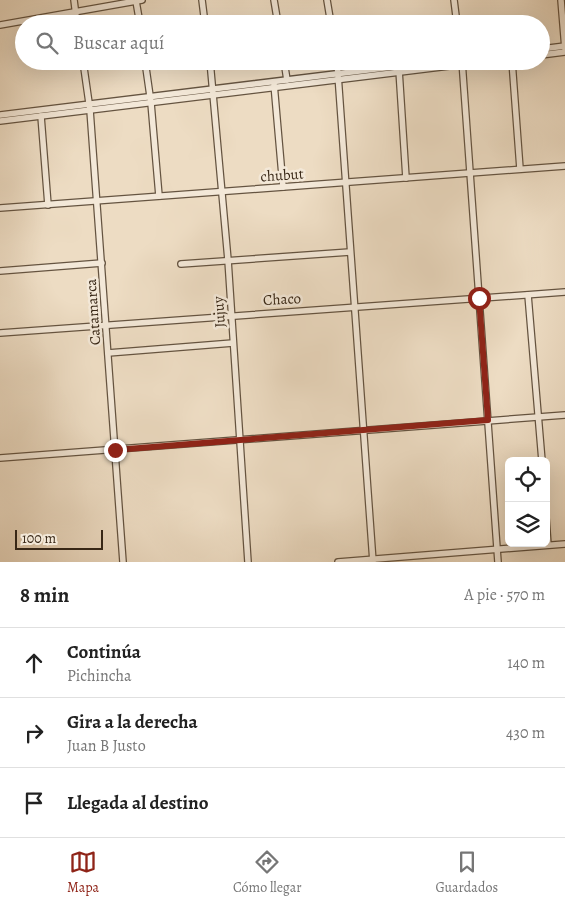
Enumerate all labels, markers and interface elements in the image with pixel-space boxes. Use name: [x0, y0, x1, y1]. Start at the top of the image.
search box: [15, 15, 550, 70]
icon: search: [33, 29, 61, 57]
text: Buscar aquí: [73, 30, 164, 56]
street label: chubut: [260, 164, 304, 186]
street label: Catamarca: [81, 278, 105, 346]
route start: [468, 287, 491, 310]
street label: Chaco: [263, 288, 301, 310]
street label: Jujuy: [208, 295, 230, 328]
route end: [104, 439, 127, 462]
map controls: [505, 457, 550, 547]
button: locate: [505, 457, 550, 502]
button: layers: [505, 502, 550, 547]
scale bar: [15, 527, 102, 550]
text: 100 m: [22, 529, 56, 548]
text: 8 min: [20, 581, 69, 609]
text: A pie · 570 m: [464, 584, 545, 606]
text: Continúa: [67, 639, 141, 665]
icon: ahead: [20, 649, 48, 677]
text: 140 m: [507, 652, 545, 674]
text: Pichincha: [67, 665, 132, 687]
text: Gira a la derecha: [67, 709, 198, 735]
icon: right: [20, 719, 48, 747]
text: 430 m: [506, 722, 545, 744]
text: Juan B Justo: [67, 735, 146, 757]
icon: arrive: [20, 789, 48, 817]
text: Llegada al destino: [67, 790, 209, 816]
tab: Mapa: [67, 848, 99, 897]
tab: Cómo llegar: [233, 848, 302, 897]
tab: Guardados: [435, 848, 498, 897]

